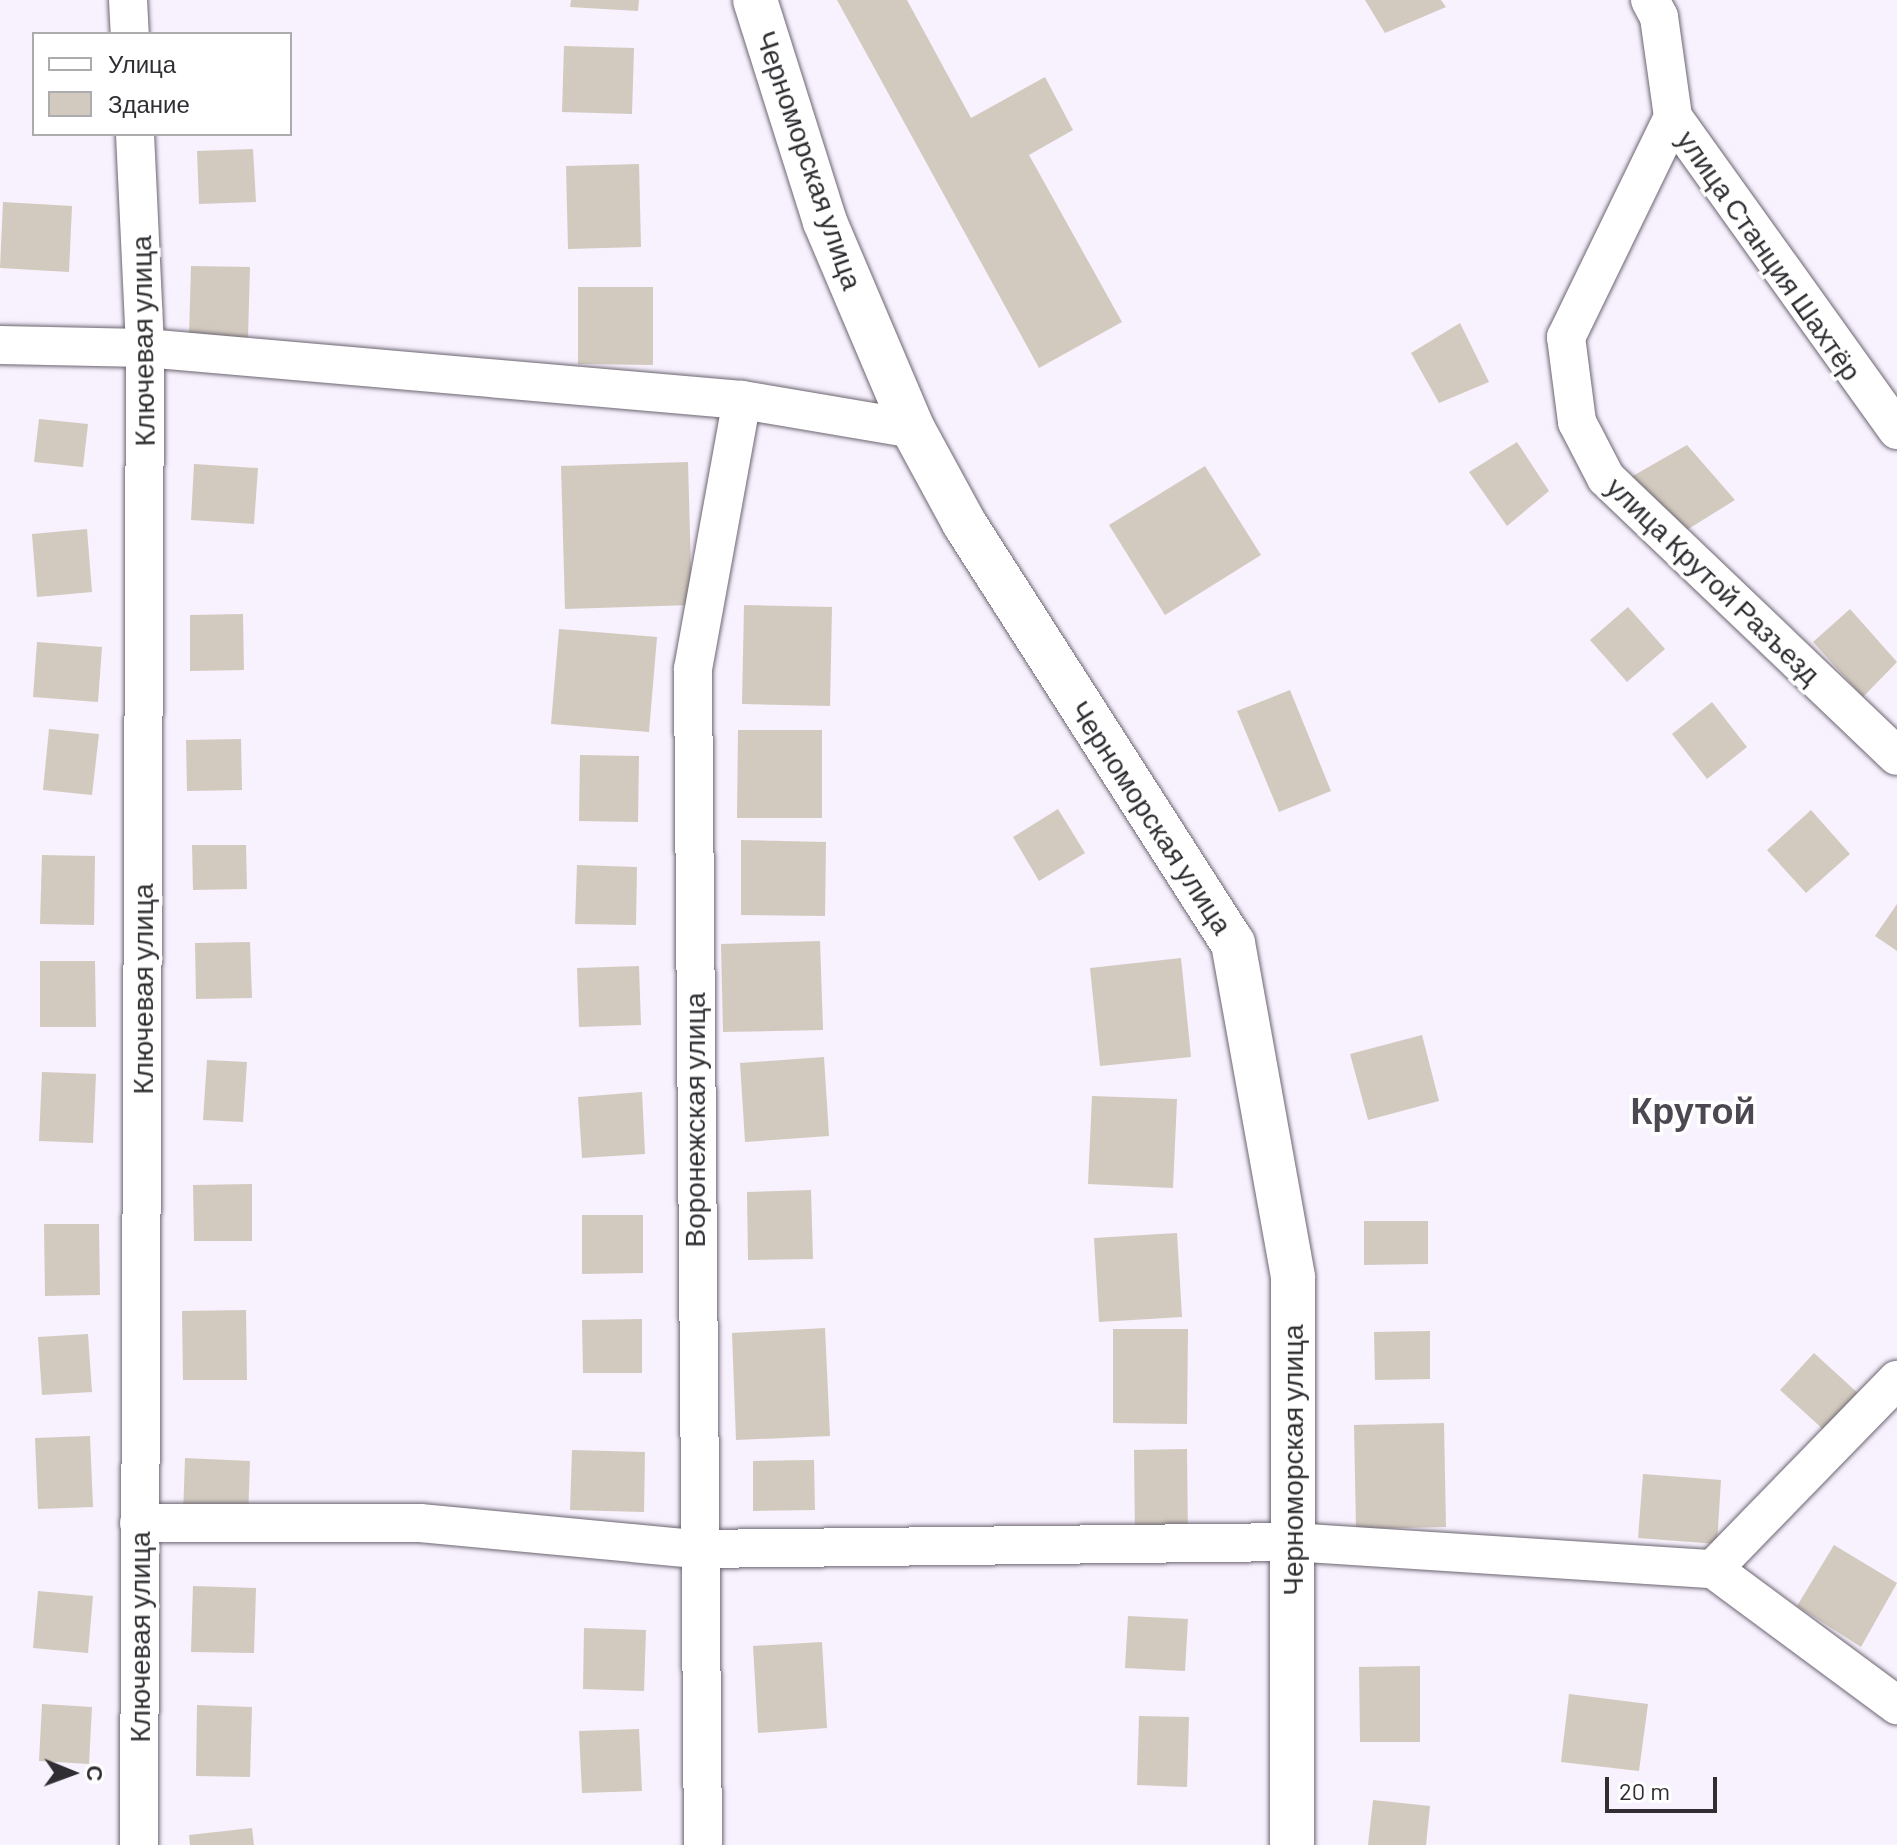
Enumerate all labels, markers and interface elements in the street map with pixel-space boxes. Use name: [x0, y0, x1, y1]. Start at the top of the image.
street label: Черноморская улица: [750, 26, 870, 294]
legend: [32, 32, 292, 136]
text: Улица: [108, 49, 176, 78]
text: Здание: [108, 89, 190, 118]
street label: улица Станция Шахтёр: [1671, 123, 1869, 387]
street label: Ключевая улица: [123, 235, 161, 447]
street label: улица Крутой Разъезд: [1600, 469, 1828, 691]
street label: Черноморская улица: [1064, 694, 1240, 940]
street label: Ключевая улица: [125, 883, 159, 1095]
street label: Воронежская улица: [677, 992, 711, 1248]
district label: Крутой: [1630, 1088, 1756, 1132]
street label: Черноморская улица: [1275, 1324, 1309, 1596]
street label: Ключевая улица: [122, 1531, 156, 1743]
north arrow: [32, 1733, 112, 1813]
scale bar: [1609, 1761, 1721, 1811]
text: С: [83, 1765, 109, 1782]
text: 20 m: [1619, 1776, 1670, 1805]

